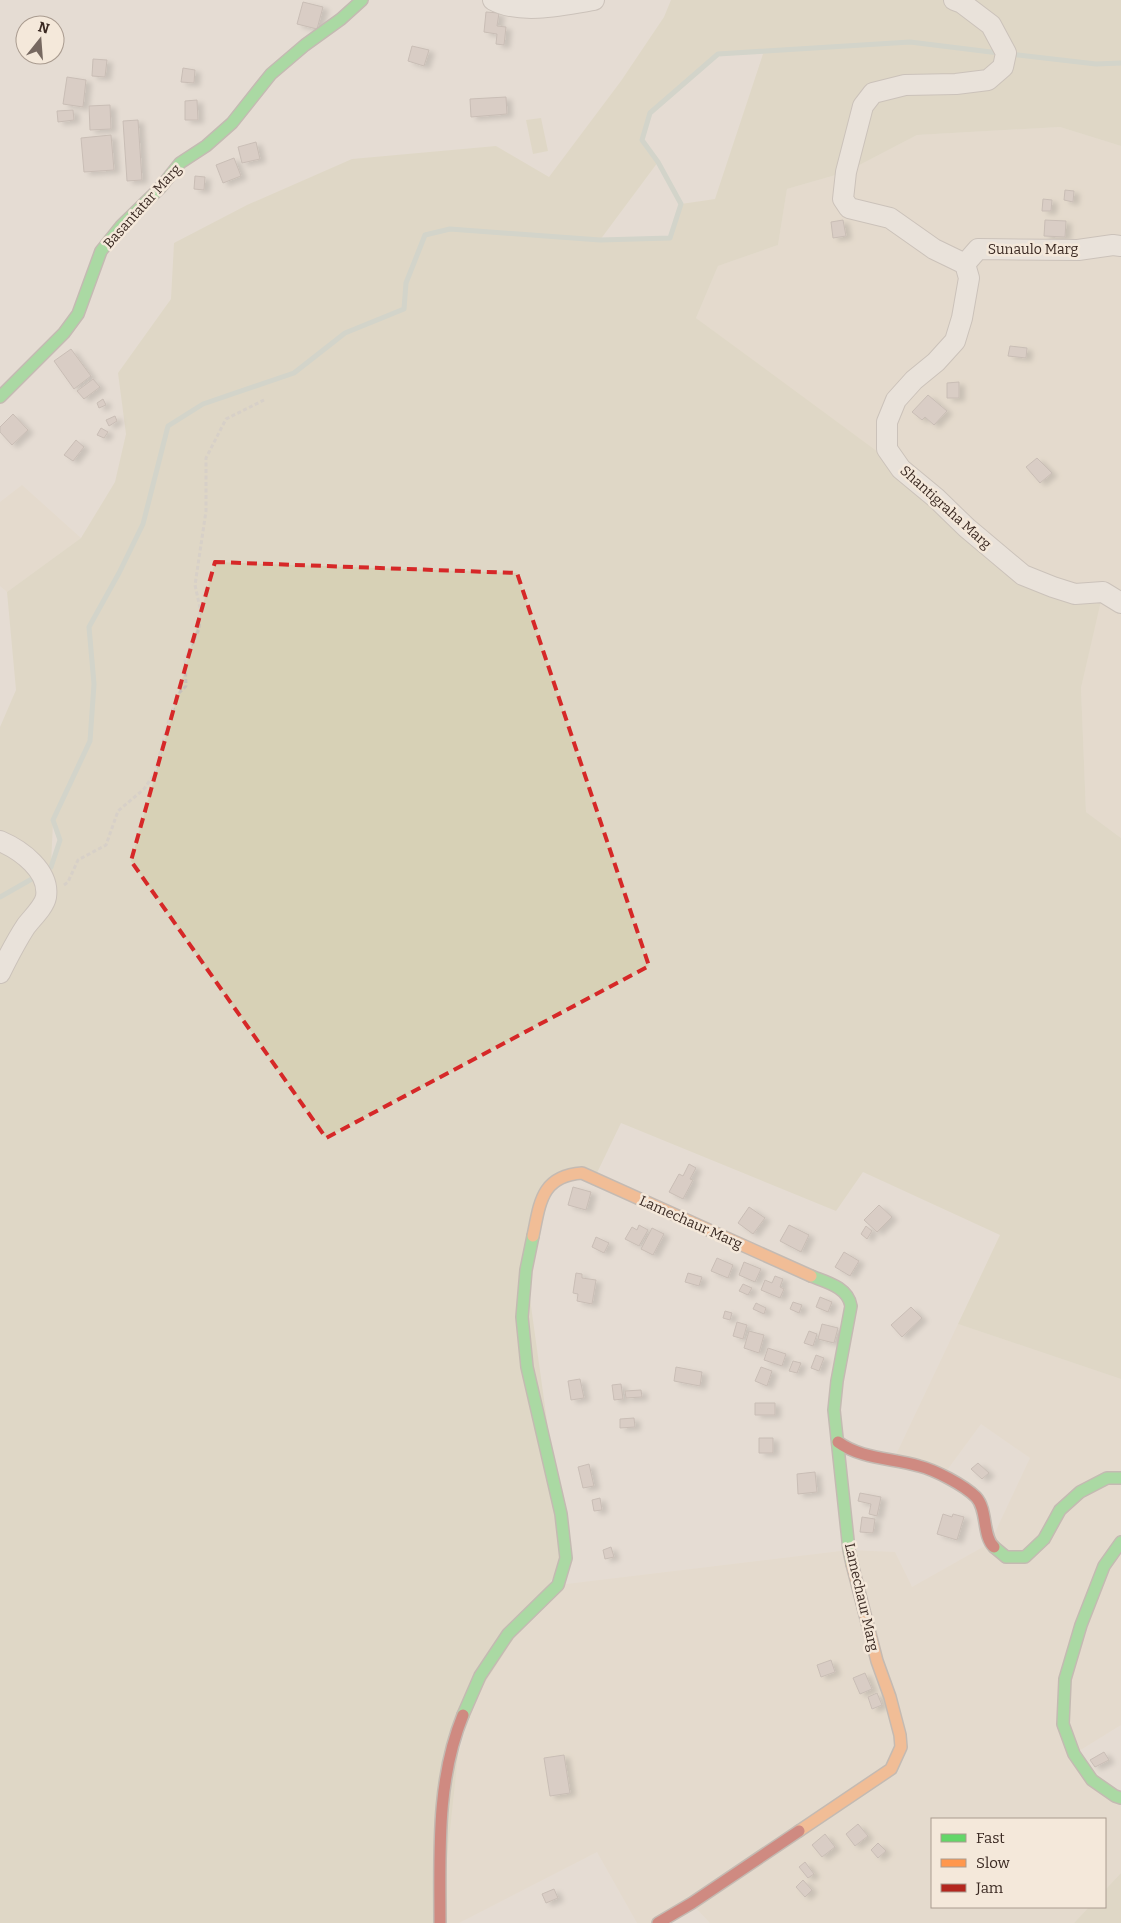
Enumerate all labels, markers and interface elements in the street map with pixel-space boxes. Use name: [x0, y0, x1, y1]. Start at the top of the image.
north arrow: [15, 15, 65, 65]
text: N: [36, 18, 51, 38]
street label: Basantatar Marg: [100, 161, 185, 252]
street label: Sunaulo Marg: [988, 241, 1078, 258]
street label: Shantigraha Marg: [897, 462, 995, 553]
street label: Lamechaur Marg: [637, 1192, 745, 1253]
street label: Lamechaur Marg: [841, 1541, 882, 1653]
legend: [931, 1818, 1106, 1908]
text: Fast: [976, 1829, 1005, 1847]
text: Slow: [976, 1854, 1011, 1872]
text: Jam: [975, 1879, 1004, 1897]

